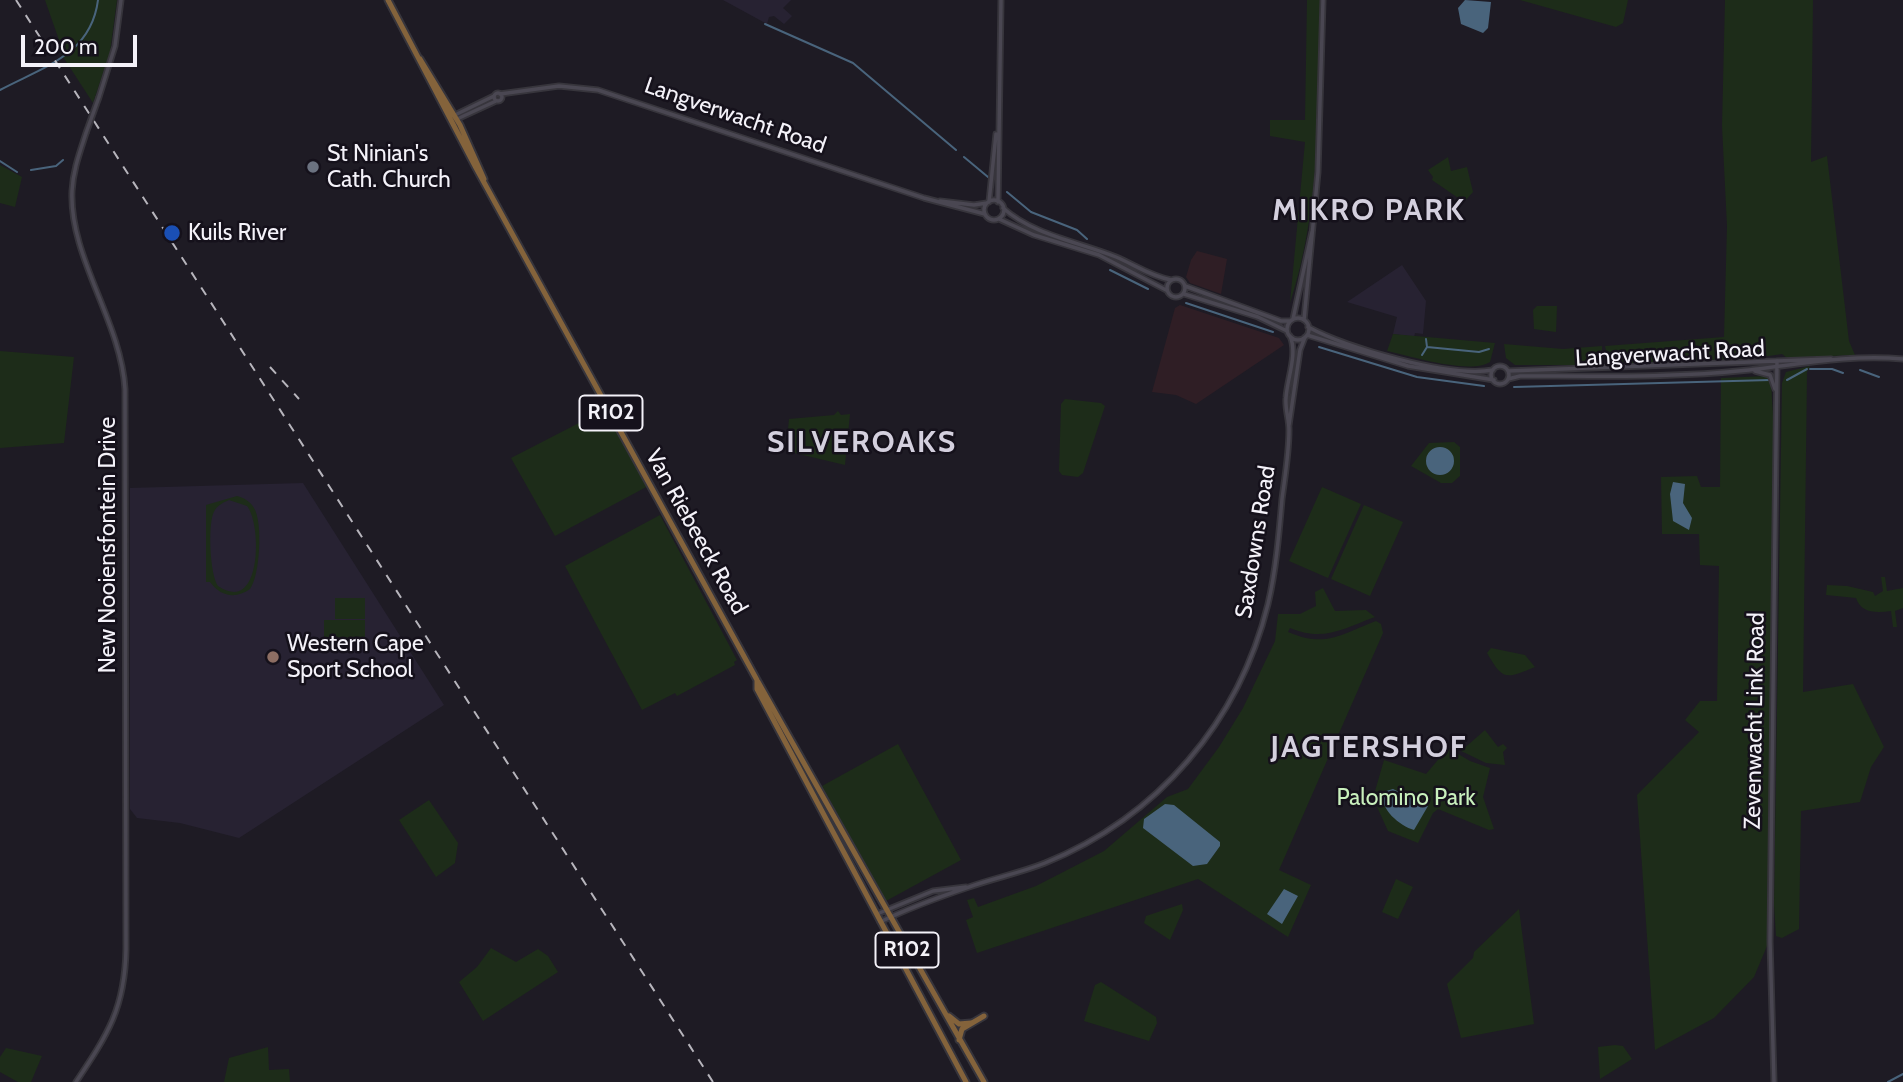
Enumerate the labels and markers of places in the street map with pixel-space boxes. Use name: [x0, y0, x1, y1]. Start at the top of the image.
place label: St Ninian's Cath. Church: [327, 140, 451, 194]
marker: St Ninian's Cath. Church: [305, 159, 321, 175]
place label: Kuils River: [188, 219, 286, 247]
marker: Kuils River: [162, 223, 182, 243]
place label: Western Cape Sport School: [287, 630, 424, 684]
marker: Western Cape Sport School: [265, 649, 281, 665]

